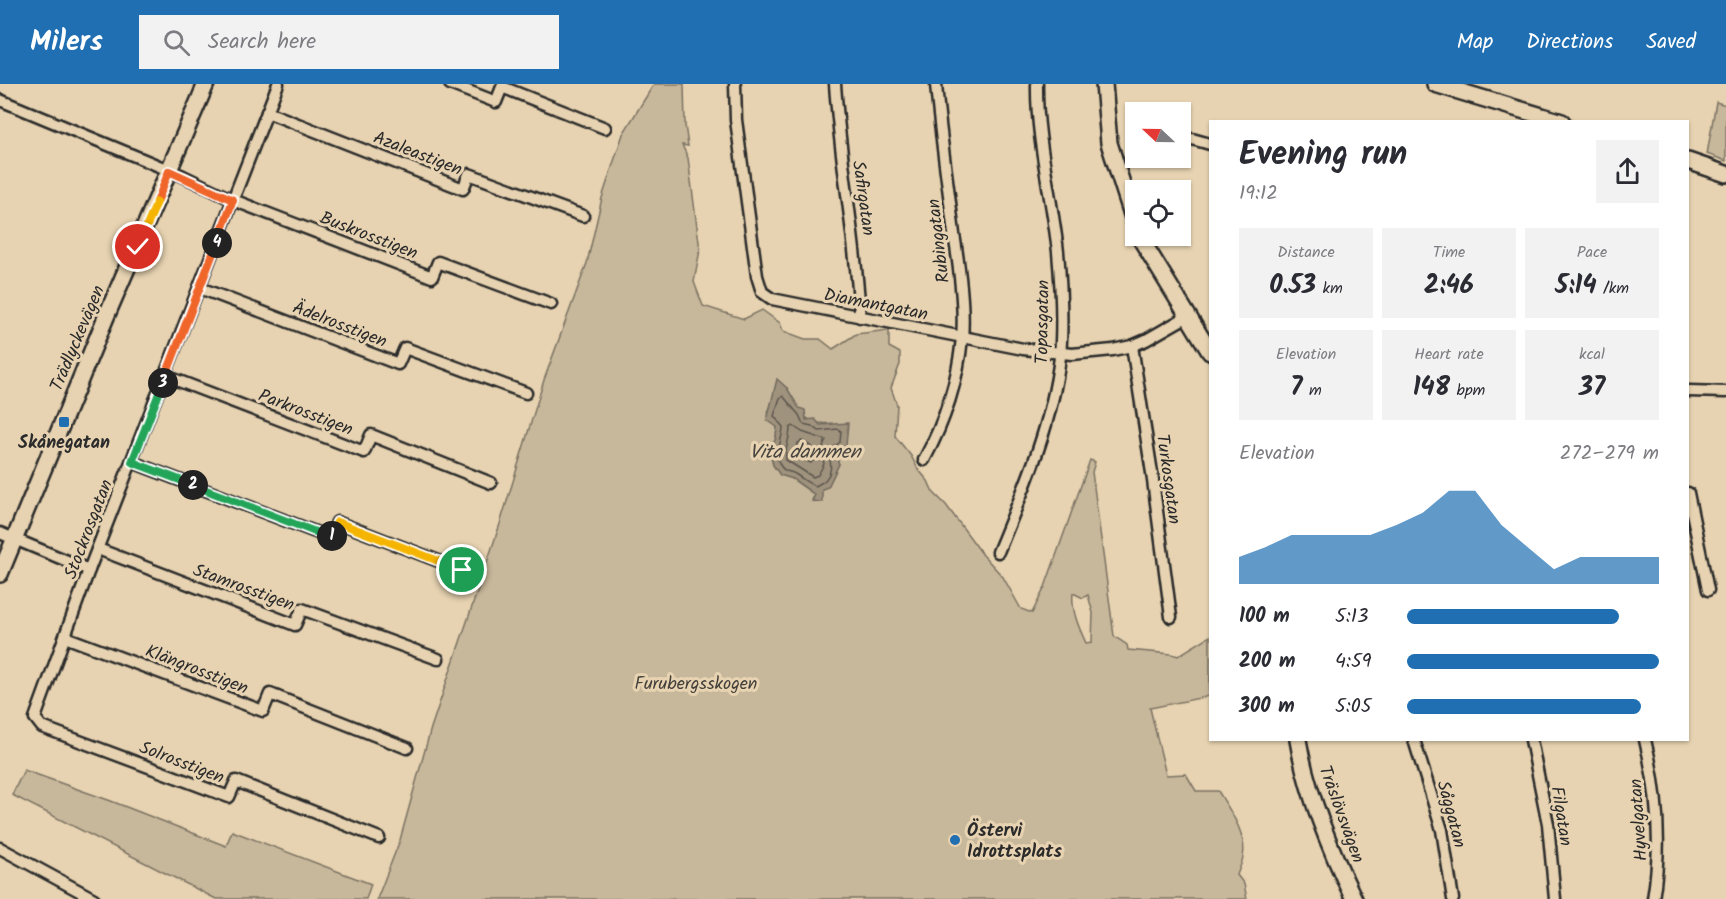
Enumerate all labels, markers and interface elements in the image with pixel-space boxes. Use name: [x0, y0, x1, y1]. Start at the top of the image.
search box: [139, 15, 559, 69]
text: Milers: [30, 20, 103, 65]
text: Search here: [208, 25, 316, 60]
icon: search: [160, 26, 193, 59]
text: Map: [1457, 26, 1493, 59]
text: Directions: [1526, 26, 1613, 59]
text: Saved: [1646, 26, 1696, 59]
north arrow: [1125, 102, 1191, 168]
map controls: [1125, 102, 1191, 246]
street label: Azaleastigen: [369, 124, 466, 185]
text: Evening run: [1239, 129, 1407, 182]
button: share: [1596, 140, 1659, 203]
street label: Safirgatan: [843, 159, 882, 238]
text: 19:12: [1239, 178, 1278, 210]
button: locate: [1125, 180, 1191, 246]
street label: Rubingatan: [920, 197, 959, 285]
street label: Buskrosstigen: [315, 204, 422, 268]
pin: [112, 221, 163, 272]
pin: 4: [202, 228, 232, 258]
icon: check: [121, 230, 154, 263]
text: 4: [213, 230, 221, 255]
text: Distance: [1277, 240, 1335, 265]
text: Time: [1433, 240, 1465, 265]
text: Pace: [1577, 240, 1607, 265]
text: 0.53: [1269, 265, 1316, 307]
text: 2:46: [1424, 265, 1474, 307]
text: 5:14: [1555, 265, 1597, 307]
text: km: [1316, 276, 1343, 301]
text: /km: [1597, 276, 1629, 301]
street label: Topasgatan: [1028, 280, 1059, 365]
street label: Trädlyckevägen: [43, 281, 114, 396]
street label: Diamantgatan: [821, 281, 930, 330]
street label: Ädelrosstigen: [288, 294, 391, 357]
text: Elevation: [1276, 342, 1336, 367]
text: Heart rate: [1414, 342, 1484, 367]
text: kcal: [1579, 342, 1605, 367]
text: 7: [1290, 367, 1303, 409]
text: 148: [1413, 367, 1450, 409]
text: 37: [1579, 367, 1605, 409]
pin: 3: [148, 368, 178, 398]
text: 3: [159, 370, 167, 395]
text: m: [1303, 378, 1322, 403]
text: bpm: [1450, 378, 1485, 403]
street label: Parkrosstigen: [254, 382, 357, 445]
marker: Skånegatan: [57, 415, 71, 429]
place label: Skånegatan: [18, 429, 110, 458]
street label: Turkosgatan: [1147, 432, 1188, 526]
water label: Vita dammen: [749, 437, 862, 469]
text: Elevation: [1239, 438, 1315, 470]
text: 272–279 m: [1560, 438, 1659, 470]
pin: 2: [178, 470, 208, 500]
text: 2: [188, 472, 198, 497]
street label: Stockrosgatan: [57, 475, 122, 584]
pin: 1: [317, 521, 347, 551]
text: 1: [330, 523, 334, 548]
pin: [436, 544, 487, 595]
icon: arrive: [445, 553, 478, 586]
street label: Stamrosstigen: [189, 557, 298, 620]
text: 100 m: [1239, 601, 1290, 633]
text: 5:13: [1335, 601, 1368, 633]
street label: Klängrosstigen: [141, 637, 252, 703]
text: 200 m: [1239, 646, 1295, 678]
text: 4:59: [1335, 646, 1371, 678]
park label: Furubergsskogen: [635, 670, 757, 699]
text: 300 m: [1239, 691, 1295, 723]
text: 5:05: [1335, 691, 1371, 723]
street label: Solrosstigen: [135, 734, 228, 793]
street label: Träslövsvägen: [1310, 762, 1372, 867]
street label: Såggatan: [1428, 777, 1473, 851]
street label: Hyvelgatan: [1622, 778, 1657, 862]
street label: Filgatan: [1541, 784, 1580, 848]
place label: Östervi Idrottsplats: [967, 817, 1062, 867]
marker: Östervi Idrottsplats: [948, 833, 962, 847]

